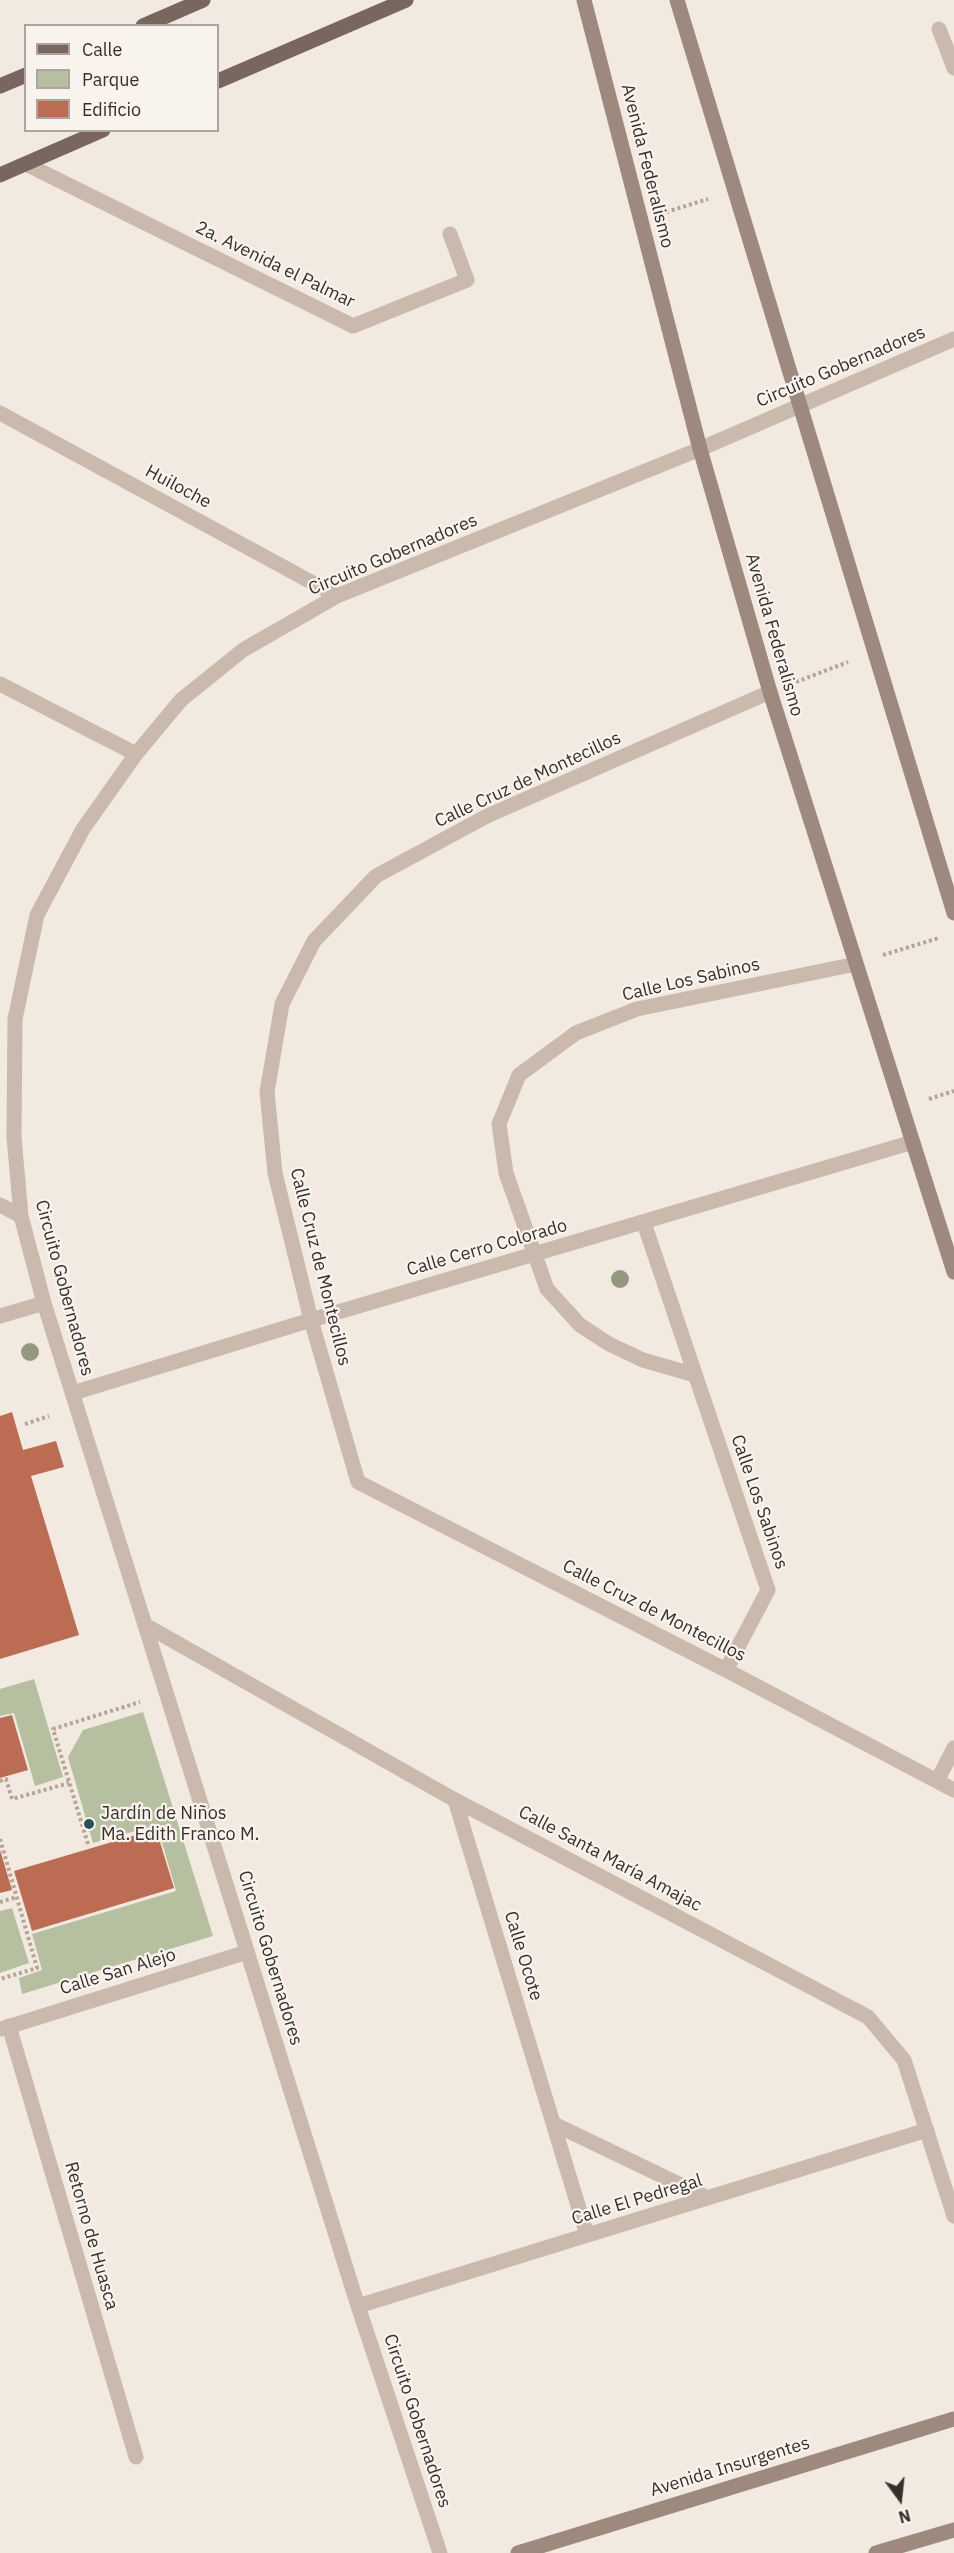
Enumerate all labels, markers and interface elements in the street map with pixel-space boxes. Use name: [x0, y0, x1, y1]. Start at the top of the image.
legend: [24, 24, 219, 132]
text: Calle: [82, 38, 122, 61]
text: Parque: [82, 68, 139, 91]
street label: Avenida Federalismo: [616, 82, 678, 250]
text: Edificio: [82, 98, 141, 121]
street label: 2a. Avenida el Palmar: [192, 217, 358, 313]
street label: Circuito Gobernadores: [753, 322, 929, 412]
street label: Huiloche: [141, 461, 215, 513]
street label: Circuito Gobernadores: [305, 510, 481, 600]
street label: Avenida Federalismo: [740, 551, 808, 719]
street label: Calle Cruz de Montecillos: [431, 727, 625, 833]
street label: Calle Los Sabinos: [620, 954, 762, 1006]
street label: Calle Cruz de Montecillos: [285, 1166, 355, 1368]
street label: Circuito Gobernadores: [30, 1198, 98, 1378]
street label: Calle Cerro Colorado: [404, 1215, 570, 1281]
street label: Calle Los Sabinos: [726, 1432, 792, 1572]
street label: Calle Cruz de Montecillos: [559, 1555, 749, 1667]
street label: Calle Santa María Amajac: [515, 1802, 705, 1916]
place label: Jardín de Niños Ma. Edith Franco M.: [101, 1803, 259, 1846]
marker: Jardín de Niños Ma. Edith Franco M.: [82, 1817, 96, 1831]
street label: Circuito Gobernadores: [233, 1868, 307, 2048]
street label: Calle Ocote: [499, 1909, 547, 2003]
street label: Calle San Alejo: [57, 1944, 179, 2000]
street label: Retorno de Huasca: [60, 2159, 122, 2313]
street label: Calle El Pedregal: [569, 2170, 705, 2230]
street label: Circuito Gobernadores: [379, 2331, 455, 2511]
street label: Avenida Insurgentes: [648, 2432, 812, 2502]
north arrow: [870, 2469, 930, 2529]
text: N: [896, 2505, 913, 2528]

